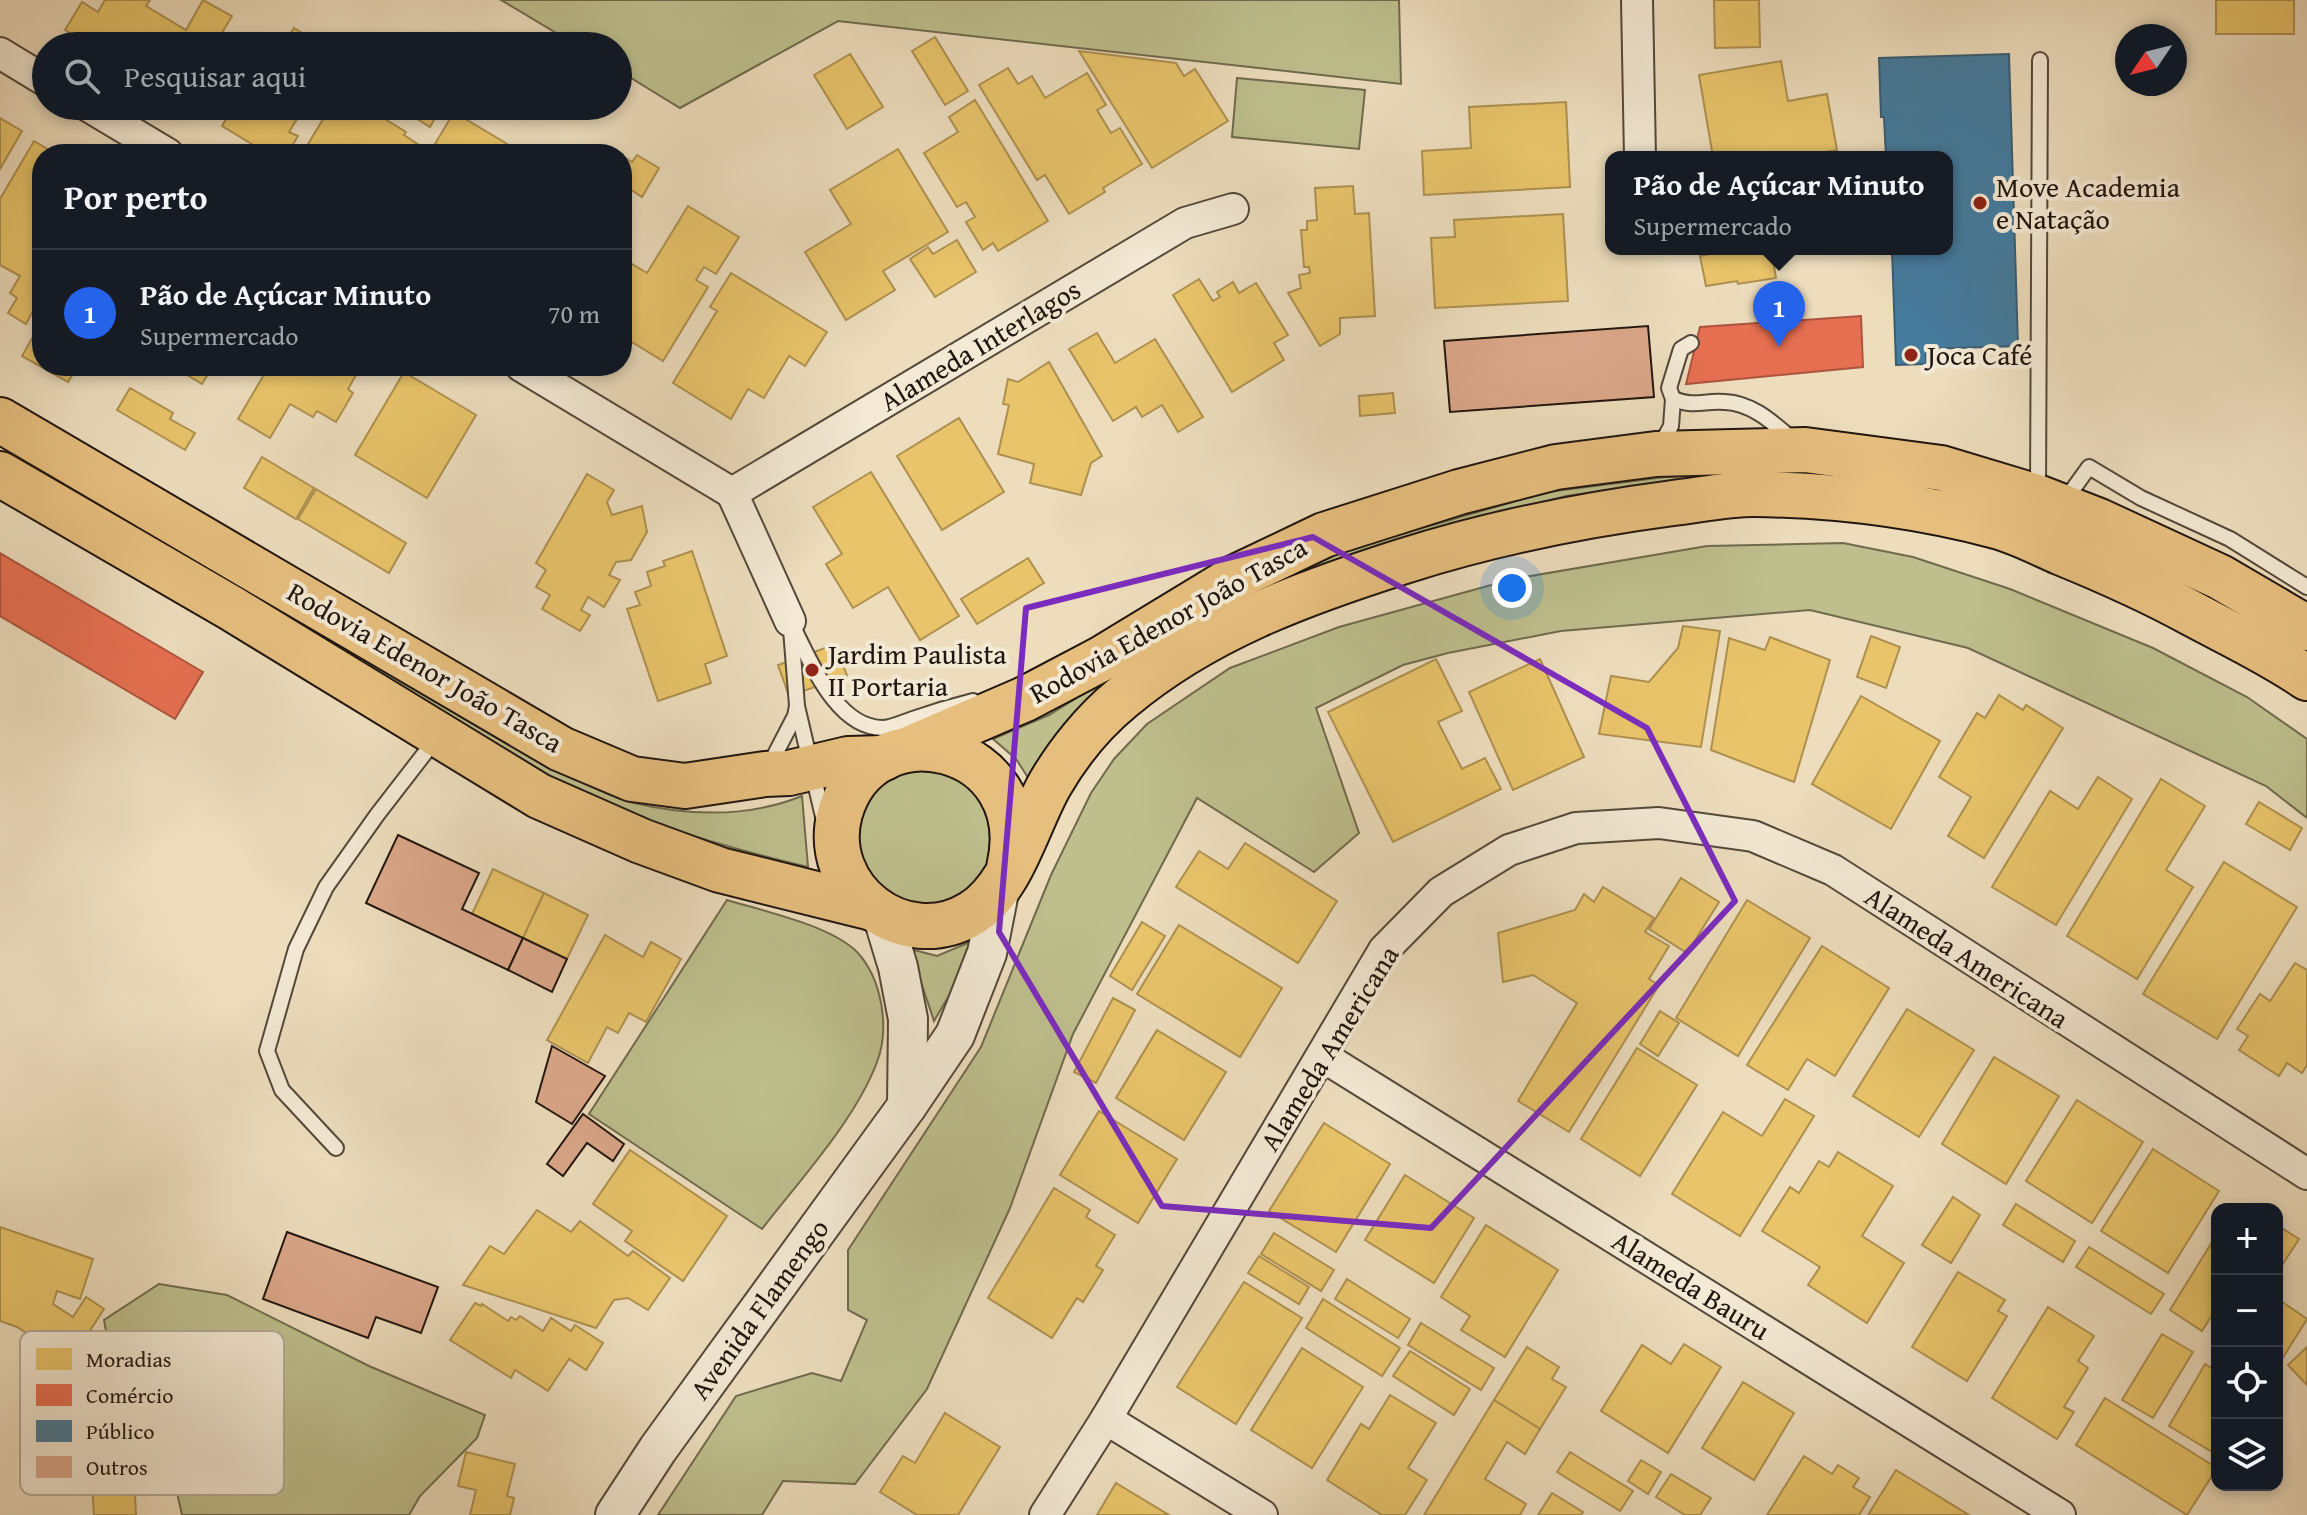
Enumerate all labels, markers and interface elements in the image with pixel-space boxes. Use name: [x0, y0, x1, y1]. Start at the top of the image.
north arrow: [2115, 24, 2187, 96]
search box: [32, 32, 632, 120]
icon: search: [60, 54, 104, 98]
text: Pesquisar aqui: [124, 54, 306, 98]
popup: [1605, 151, 1953, 255]
text: Pão de Açúcar Minuto: [1633, 162, 1925, 206]
place label: Move Academia e Natação: [1996, 166, 2181, 239]
text: Por perto: [64, 172, 208, 221]
marker: Move Academia e Natação: [1971, 194, 1989, 212]
text: Supermercado: [1633, 206, 1792, 245]
street label: Alameda Interlagos: [872, 268, 1088, 421]
text: Pão de Açúcar Minuto: [140, 272, 431, 316]
pin: 1: [1753, 281, 1805, 347]
text: 1: [83, 294, 97, 333]
text: 70 m: [548, 294, 600, 333]
text: Supermercado: [140, 316, 298, 355]
place label: Joca Café: [1924, 334, 2033, 375]
marker: Joca Café: [1902, 346, 1920, 364]
street label: Rodovia Edenor João Tasca: [1022, 526, 1315, 713]
your location: [1492, 568, 1532, 608]
street label: Rodovia Edenor João Tasca: [280, 571, 571, 763]
place label: Jardim Paulista II Portaria: [825, 633, 1007, 706]
marker: Jardim Paulista II Portaria: [803, 661, 821, 679]
street label: Alameda Americana: [1857, 875, 2078, 1038]
street label: Alameda Americana: [1249, 936, 1409, 1158]
map controls: [2211, 1203, 2283, 1491]
button: +: [2211, 1203, 2283, 1275]
street label: Avenida Flamengo: [679, 1210, 838, 1408]
street label: Alameda Bauru: [1604, 1220, 1778, 1349]
button: −: [2211, 1275, 2283, 1347]
legend: [20, 1331, 284, 1495]
text: Moradias: [86, 1343, 172, 1375]
button: locate: [2211, 1347, 2283, 1419]
text: Comércio: [86, 1379, 173, 1411]
text: Público: [86, 1415, 154, 1447]
button: layers: [2211, 1419, 2283, 1491]
text: Outros: [86, 1451, 148, 1483]

